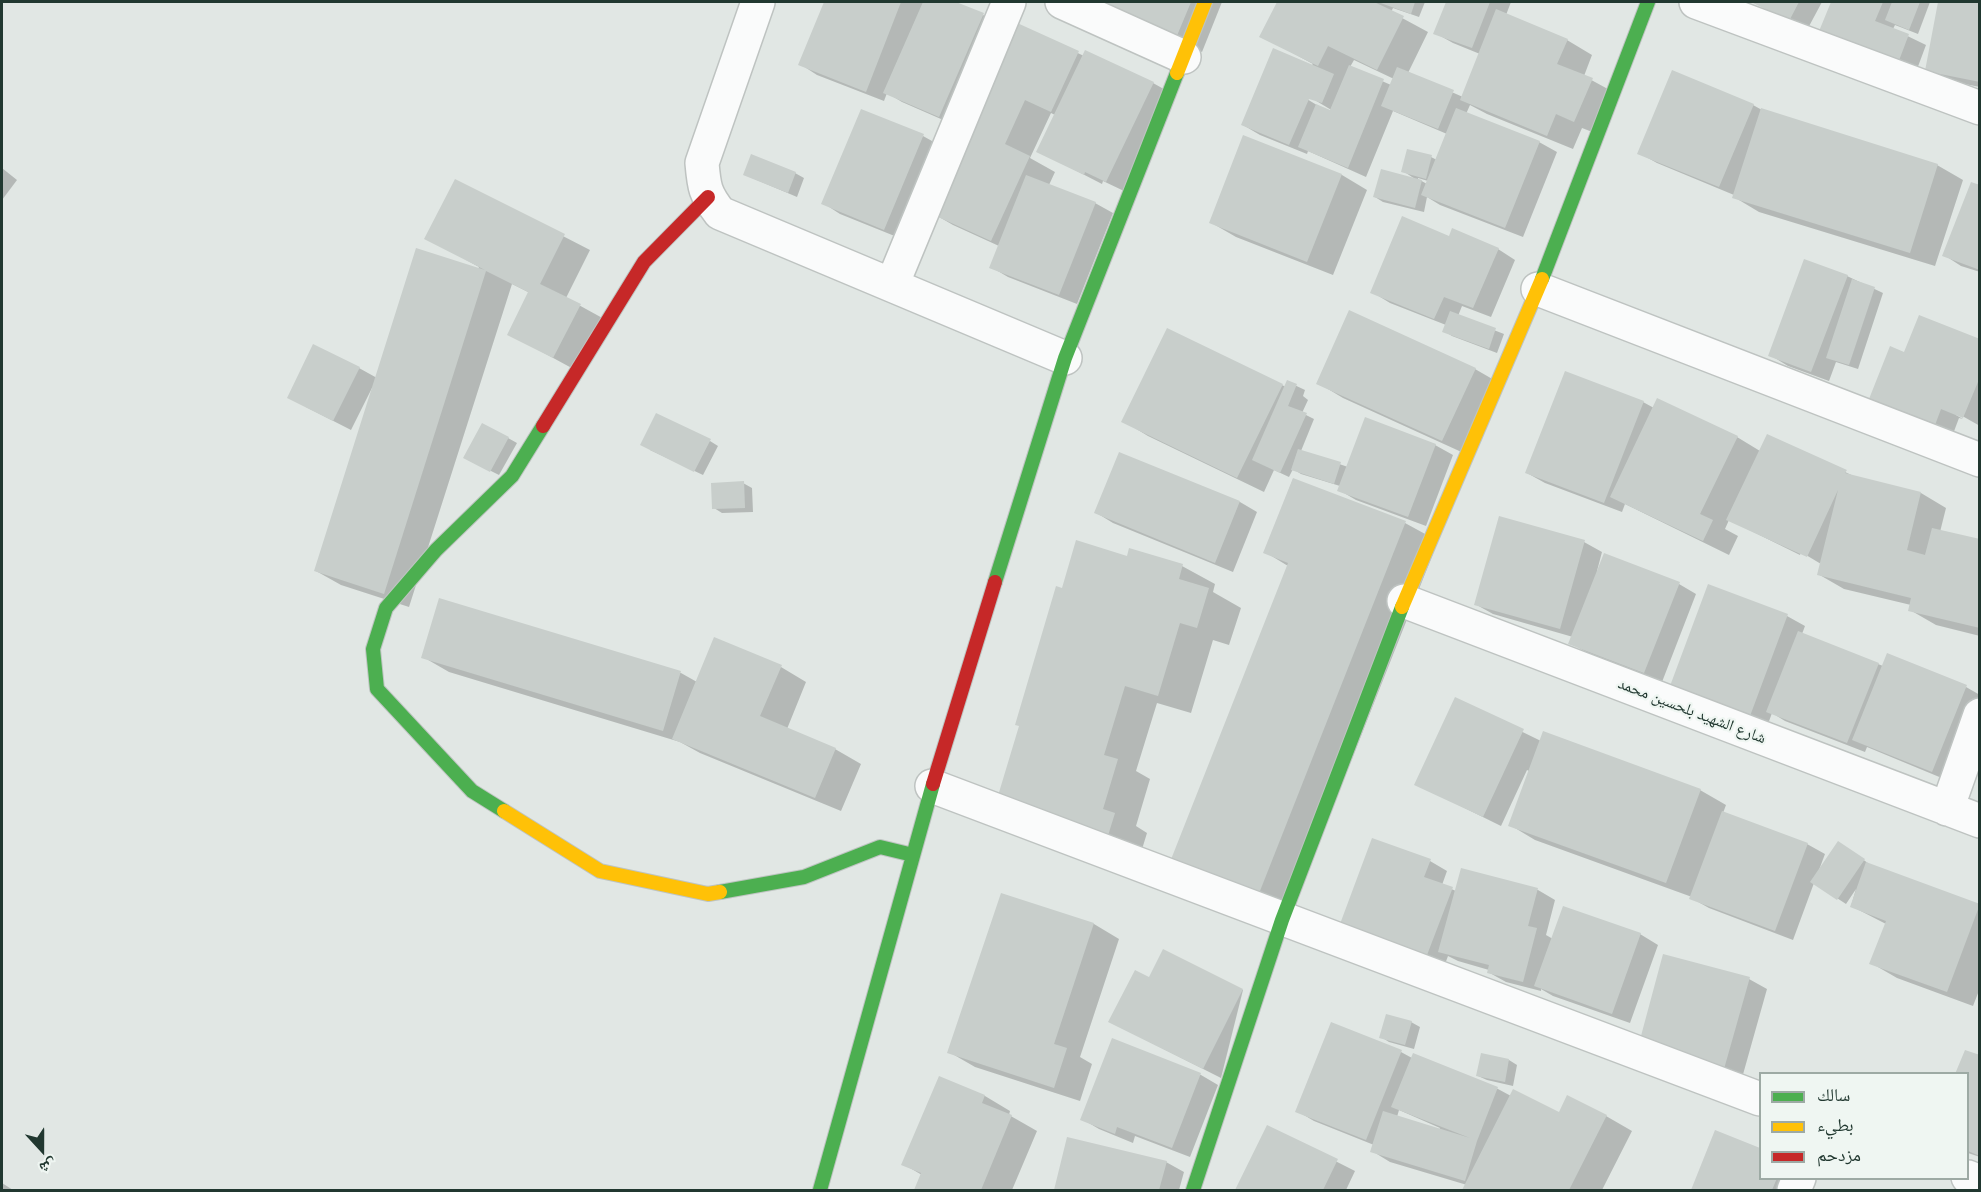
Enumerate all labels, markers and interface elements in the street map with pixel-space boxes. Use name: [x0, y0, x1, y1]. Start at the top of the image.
street label: شارع الشهيد بلحسين محمد: [1615, 674, 1769, 748]
legend: [1759, 1072, 1969, 1180]
text: سالك: [1817, 1083, 1850, 1106]
text: بطيء: [1817, 1113, 1854, 1136]
north arrow: [12, 1120, 72, 1180]
text: مزدحم: [1817, 1143, 1861, 1166]
text: ش: [37, 1154, 60, 1179]

